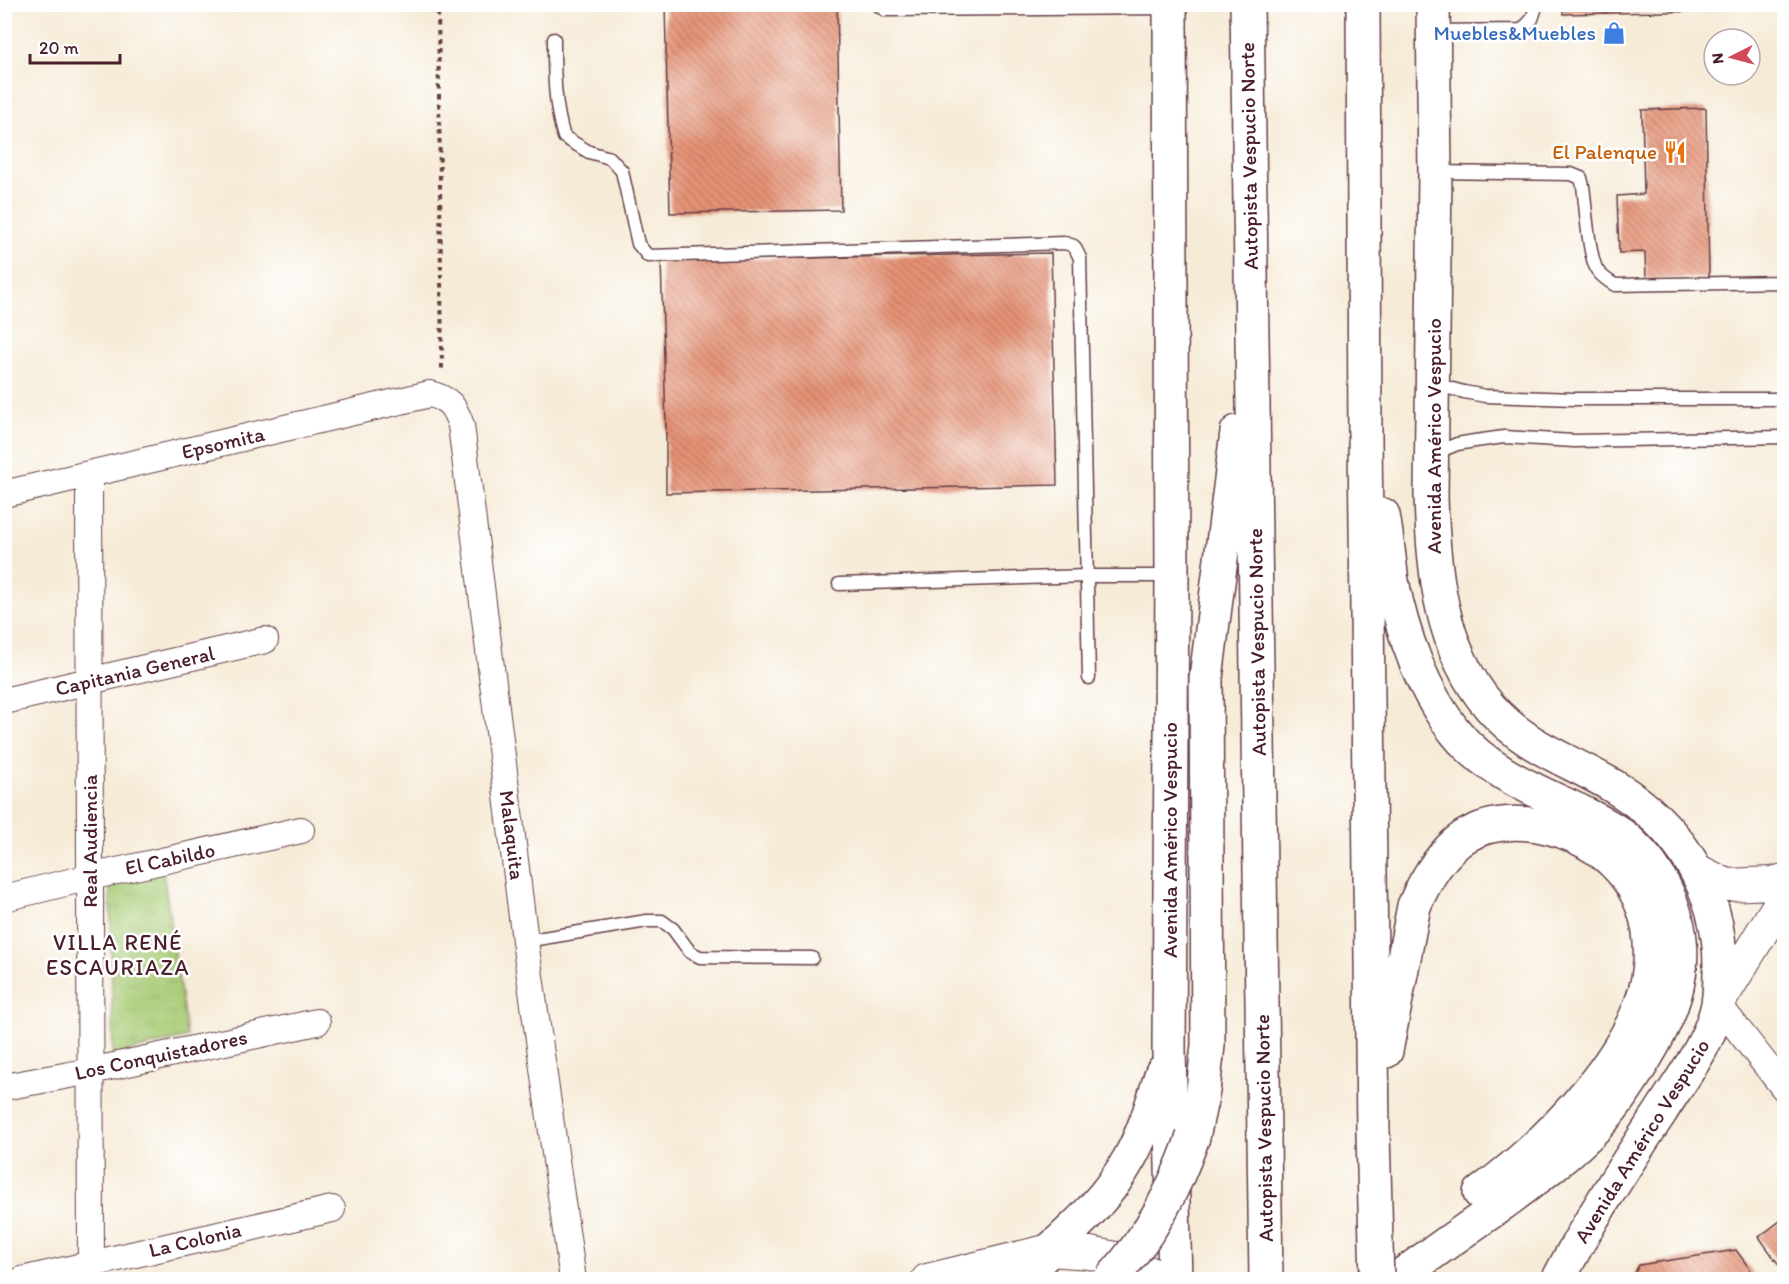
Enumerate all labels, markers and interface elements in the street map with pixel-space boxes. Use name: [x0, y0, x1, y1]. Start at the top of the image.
place label: Muebles&Muebles: [1433, 20, 1596, 45]
shop icon: Muebles&Muebles: [1601, 20, 1627, 46]
scale bar: [30, 27, 120, 65]
north arrow: [1702, 27, 1762, 87]
text: 20 m: [39, 37, 79, 59]
street label: Autopista Vespucio Norte: [1234, 42, 1263, 270]
text: N: [1708, 52, 1728, 65]
place label: El Palenque: [1552, 139, 1657, 164]
restaurant icon: El Palenque: [1662, 139, 1688, 165]
street label: Avenida Américo Vespucio: [1421, 318, 1446, 554]
street label: Epsomita: [179, 421, 267, 464]
street label: Autopista Vespucio Norte: [1242, 528, 1271, 756]
street label: Capitania General: [53, 640, 217, 701]
street label: Avenida Américo Vespucio: [1157, 722, 1182, 958]
street label: Real Audiencia: [77, 774, 102, 908]
street label: Malaquita: [495, 789, 530, 881]
street label: El Cabildo: [123, 837, 217, 880]
district label: VILLA RENÉ ESCAURIAZA: [46, 929, 190, 981]
street label: Autopista Vespucio Norte: [1249, 1014, 1278, 1242]
street label: Los Conquistadores: [72, 1024, 250, 1085]
street label: Avenida Américo Vespucio: [1568, 1034, 1715, 1247]
street label: La Colonia: [146, 1217, 243, 1262]

